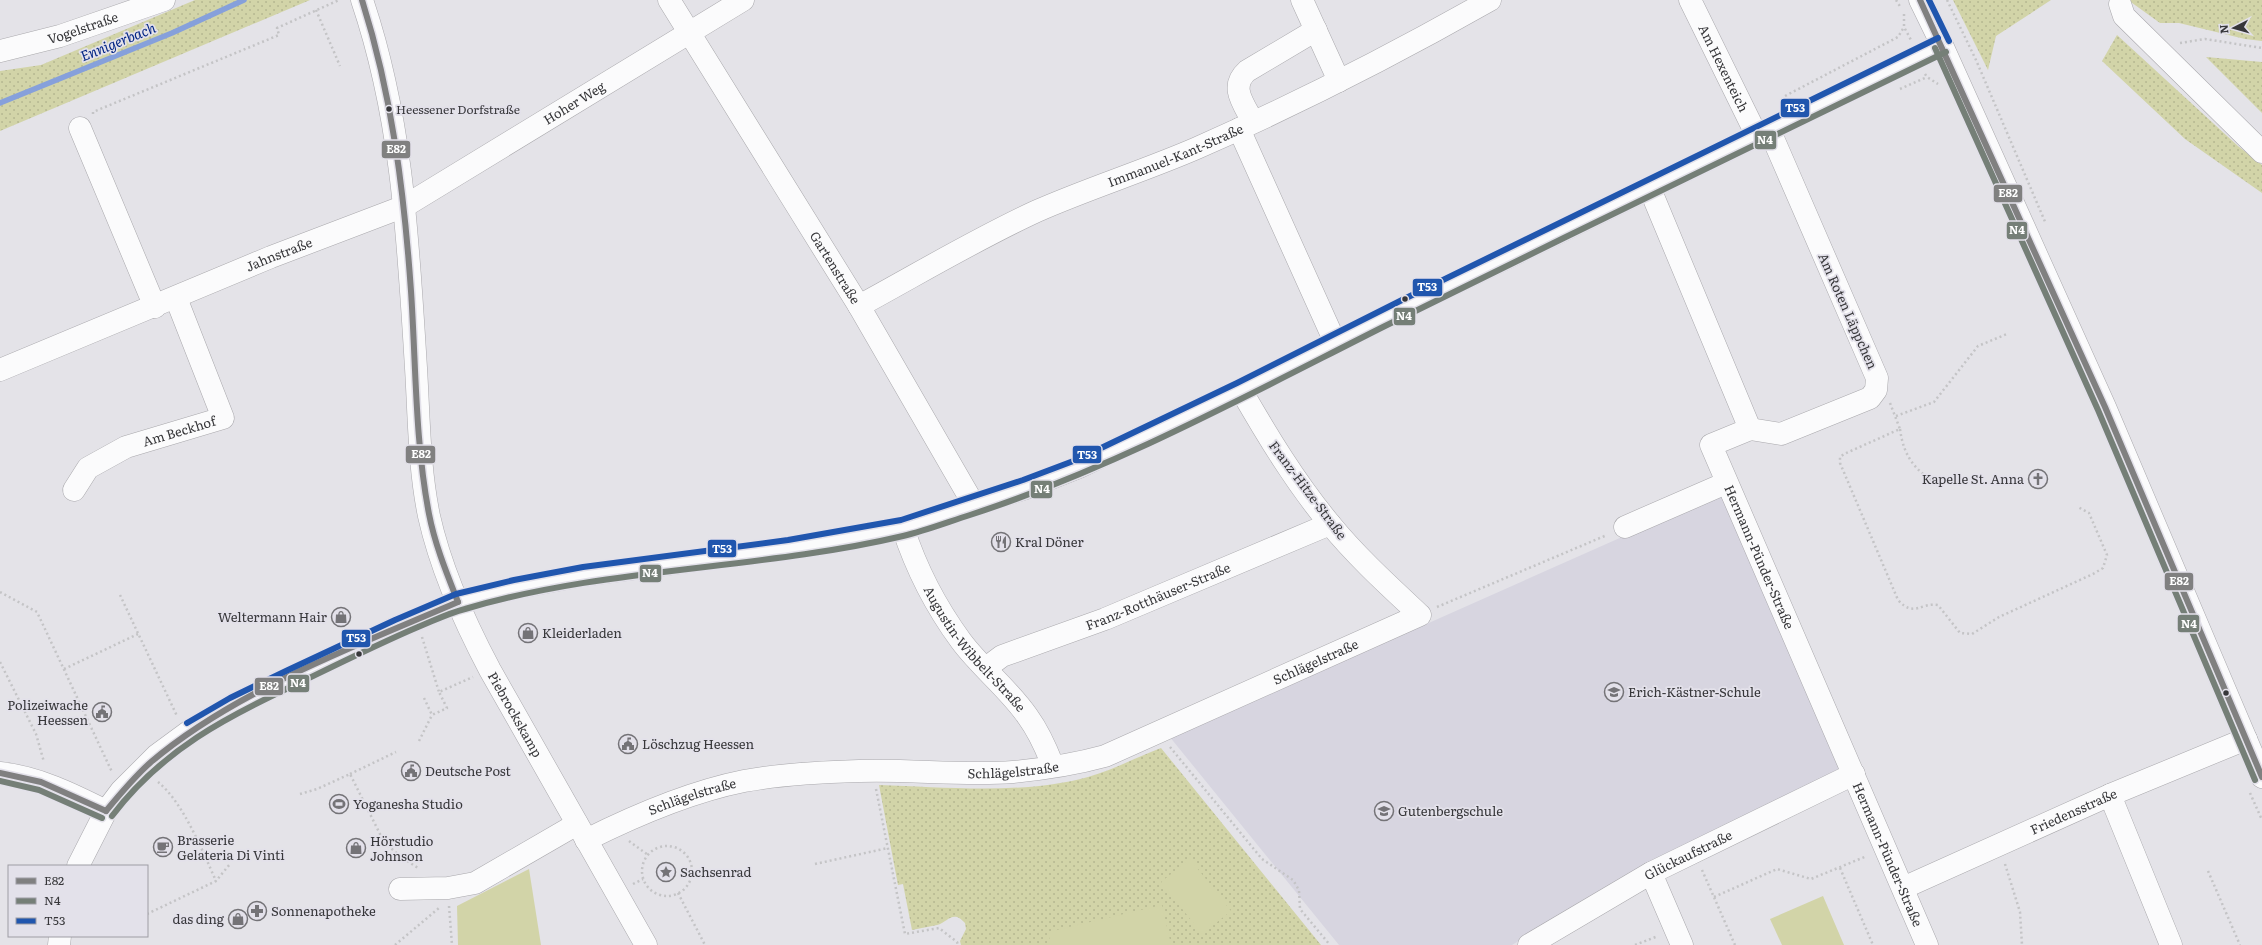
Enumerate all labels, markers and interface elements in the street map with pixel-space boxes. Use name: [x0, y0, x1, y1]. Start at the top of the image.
street label: Vogelstraße: [45, 7, 121, 48]
north arrow: [2214, 8, 2254, 48]
water label: Ennigerbach: [77, 17, 159, 65]
street label: Am Hexenteich: [1694, 21, 1754, 115]
text: N: [2215, 24, 2231, 35]
street label: Hoher Weg: [539, 76, 609, 129]
line badge: T53: [1780, 98, 1810, 118]
text: T53: [1785, 99, 1805, 115]
place label: Heessener Dorfstraße: [396, 100, 520, 118]
marker: Heessener Dorfstraße: [384, 104, 394, 114]
street label: Immanuel-Kant-Straße: [1105, 118, 1246, 191]
line badge: N4: [1754, 130, 1777, 150]
text: N4: [1757, 131, 1773, 147]
line badge: E82: [381, 140, 411, 159]
text: E82: [386, 140, 406, 156]
line badge: E82: [1993, 184, 2023, 203]
text: E82: [1998, 184, 2018, 200]
line badge: N4: [2006, 221, 2028, 240]
text: N4: [2009, 221, 2025, 237]
street label: Gartenstraße: [806, 227, 866, 308]
street label: Jahnstraße: [242, 232, 315, 276]
street label: Am Roten Läppchen: [1814, 250, 1883, 372]
line badge: T53: [1412, 278, 1443, 297]
text: T53: [1417, 278, 1437, 294]
unlabelled marker: [1400, 294, 1410, 304]
line badge: N4: [1393, 307, 1416, 326]
text: N4: [1396, 307, 1412, 323]
street label: Am Beckhof: [140, 410, 219, 451]
street label: Franz-Hitze-Straße: [1265, 436, 1352, 543]
line badge: E82: [405, 445, 436, 464]
text: E82: [411, 445, 431, 461]
line badge: T53: [1072, 445, 1102, 464]
text: T53: [1077, 446, 1097, 462]
church icon: Kapelle St. Anna: [2027, 468, 2049, 490]
place label: Kapelle St. Anna: [1922, 469, 2024, 488]
line badge: N4: [1030, 480, 1053, 499]
text: N4: [1034, 480, 1050, 496]
street label: Hermann-Pünder-Straße: [1720, 481, 1799, 632]
restaurant icon: Kral Döner: [990, 531, 1012, 553]
place label: Kral Döner: [1015, 532, 1084, 551]
line badge: T53: [707, 539, 737, 558]
text: T53: [712, 540, 732, 556]
street label: Franz-Rotthäuser-Straße: [1083, 557, 1233, 634]
line badge: N4: [639, 564, 662, 583]
text: N4: [642, 564, 658, 580]
line badge: E82: [2164, 572, 2194, 591]
text: E82: [2169, 572, 2189, 588]
street label: Augustin-Wibbelt-Straße: [920, 582, 1031, 716]
shop icon: Weltermann Hair: [330, 606, 352, 628]
place label: Weltermann Hair: [218, 607, 328, 626]
line badge: N4: [2177, 614, 2200, 633]
text: N4: [2181, 615, 2197, 631]
shop icon: Kleiderladen: [517, 622, 539, 644]
place label: Kleiderladen: [542, 623, 622, 642]
line badge: T53: [341, 629, 371, 648]
text: T53: [346, 629, 366, 645]
street label: Schlägelstraße: [1270, 634, 1361, 689]
unlabelled marker: [354, 649, 364, 659]
street label: Piebrockskamp: [484, 668, 547, 760]
line badge: N4: [287, 674, 310, 693]
text: N4: [290, 674, 306, 690]
line badge: E82: [254, 677, 284, 696]
text: E82: [259, 677, 279, 693]
school or university icon: Erich-Kästner-Schule: [1603, 681, 1625, 703]
place label: Erich-Kästner-Schule: [1628, 682, 1761, 701]
unlabelled marker: [2221, 688, 2231, 698]
place label: Polizeiwache Heessen: [7, 695, 88, 729]
public building icon: Polizeiwache Heessen: [91, 701, 113, 723]
public building icon: Löschzug Heessen: [617, 733, 639, 755]
place label: Löschzug Heessen: [642, 734, 754, 753]
street label: Schlägelstraße: [967, 756, 1060, 782]
public building icon: Deutsche Post: [400, 760, 422, 782]
place label: Deutsche Post: [425, 761, 512, 780]
street label: Schlägelstraße: [645, 773, 738, 819]
street label: Hermann-Pünder-Straße: [1849, 779, 1928, 930]
street label: Friedensstraße: [2027, 783, 2120, 839]
sports icon: Yoganesha Studio: [328, 793, 350, 815]
place label: Yoganesha Studio: [353, 794, 463, 813]
school or university icon: Gutenbergschule: [1373, 800, 1395, 822]
place label: Gutenbergschule: [1398, 801, 1503, 820]
street label: Glückaufstraße: [1640, 825, 1735, 884]
place label: Brasserie Gelateria Di Vinti: [177, 830, 285, 864]
place label: Hörstudio Johnson: [370, 831, 434, 865]
cafe icon: Brasserie Gelateria Di Vinti: [152, 836, 174, 858]
shop icon: Hörstudio Johnson: [345, 837, 367, 859]
place icon: Sachsenrad: [655, 861, 677, 883]
place label: Sachsenrad: [680, 862, 751, 881]
legend: [8, 865, 148, 937]
text: E82: [44, 871, 64, 889]
text: N4: [44, 891, 61, 909]
pharmacy icon: Sonnenapotheke: [246, 900, 268, 922]
place label: Sonnenapotheke: [271, 901, 376, 920]
shop icon: das ding: [227, 908, 249, 930]
place label: das ding: [173, 909, 225, 928]
text: T53: [44, 911, 65, 929]

